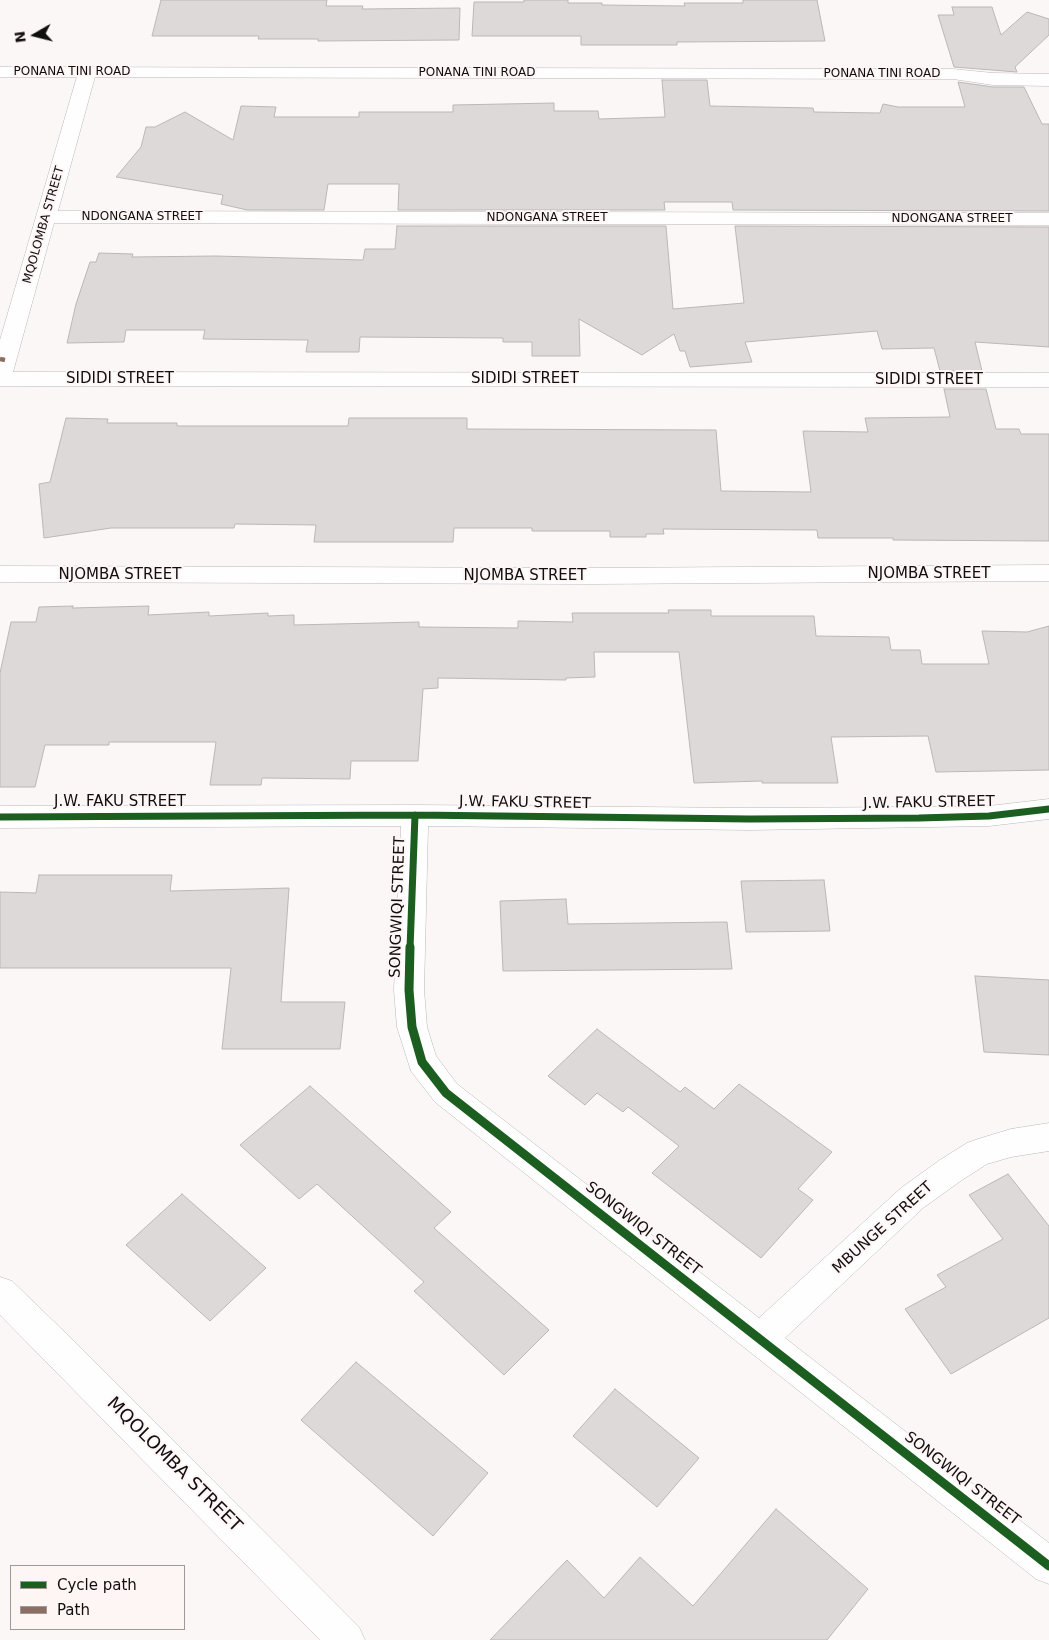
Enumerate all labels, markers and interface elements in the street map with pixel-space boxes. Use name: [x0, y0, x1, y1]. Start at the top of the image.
north arrow: [10, 10, 60, 60]
text: N: [11, 30, 29, 44]
street label: PONANA TINI ROAD: [13, 65, 131, 79]
street label: PONANA TINI ROAD: [418, 66, 536, 80]
street label: PONANA TINI ROAD: [823, 67, 941, 81]
street label: MQOLOMBA STREET: [20, 165, 68, 285]
street label: NDONGANA STREET: [82, 210, 202, 224]
street label: NDONGANA STREET: [487, 211, 607, 225]
street label: NDONGANA STREET: [892, 212, 1012, 226]
street label: SIDIDI STREET: [66, 370, 174, 388]
street label: SIDIDI STREET: [471, 370, 579, 388]
street label: SIDIDI STREET: [875, 371, 983, 389]
street label: NJOMBA STREET: [868, 565, 990, 583]
street label: NJOMBA STREET: [59, 566, 181, 584]
street label: NJOMBA STREET: [464, 567, 586, 585]
street label: J.W. FAKU STREET: [54, 793, 186, 811]
street label: J.W. FAKU STREET: [459, 793, 591, 813]
street label: J.W. FAKU STREET: [863, 793, 995, 813]
street label: SONGWIQI STREET: [387, 836, 409, 978]
street label: SONGWIQI STREET: [582, 1178, 704, 1280]
street label: MBUNGE STREET: [829, 1178, 937, 1278]
street label: MQOLOMBA STREET: [102, 1393, 246, 1537]
street label: SONGWIQI STREET: [901, 1428, 1023, 1530]
legend: [10, 1565, 185, 1630]
text: Cycle path: [57, 1576, 137, 1594]
text: Path: [57, 1601, 90, 1619]

